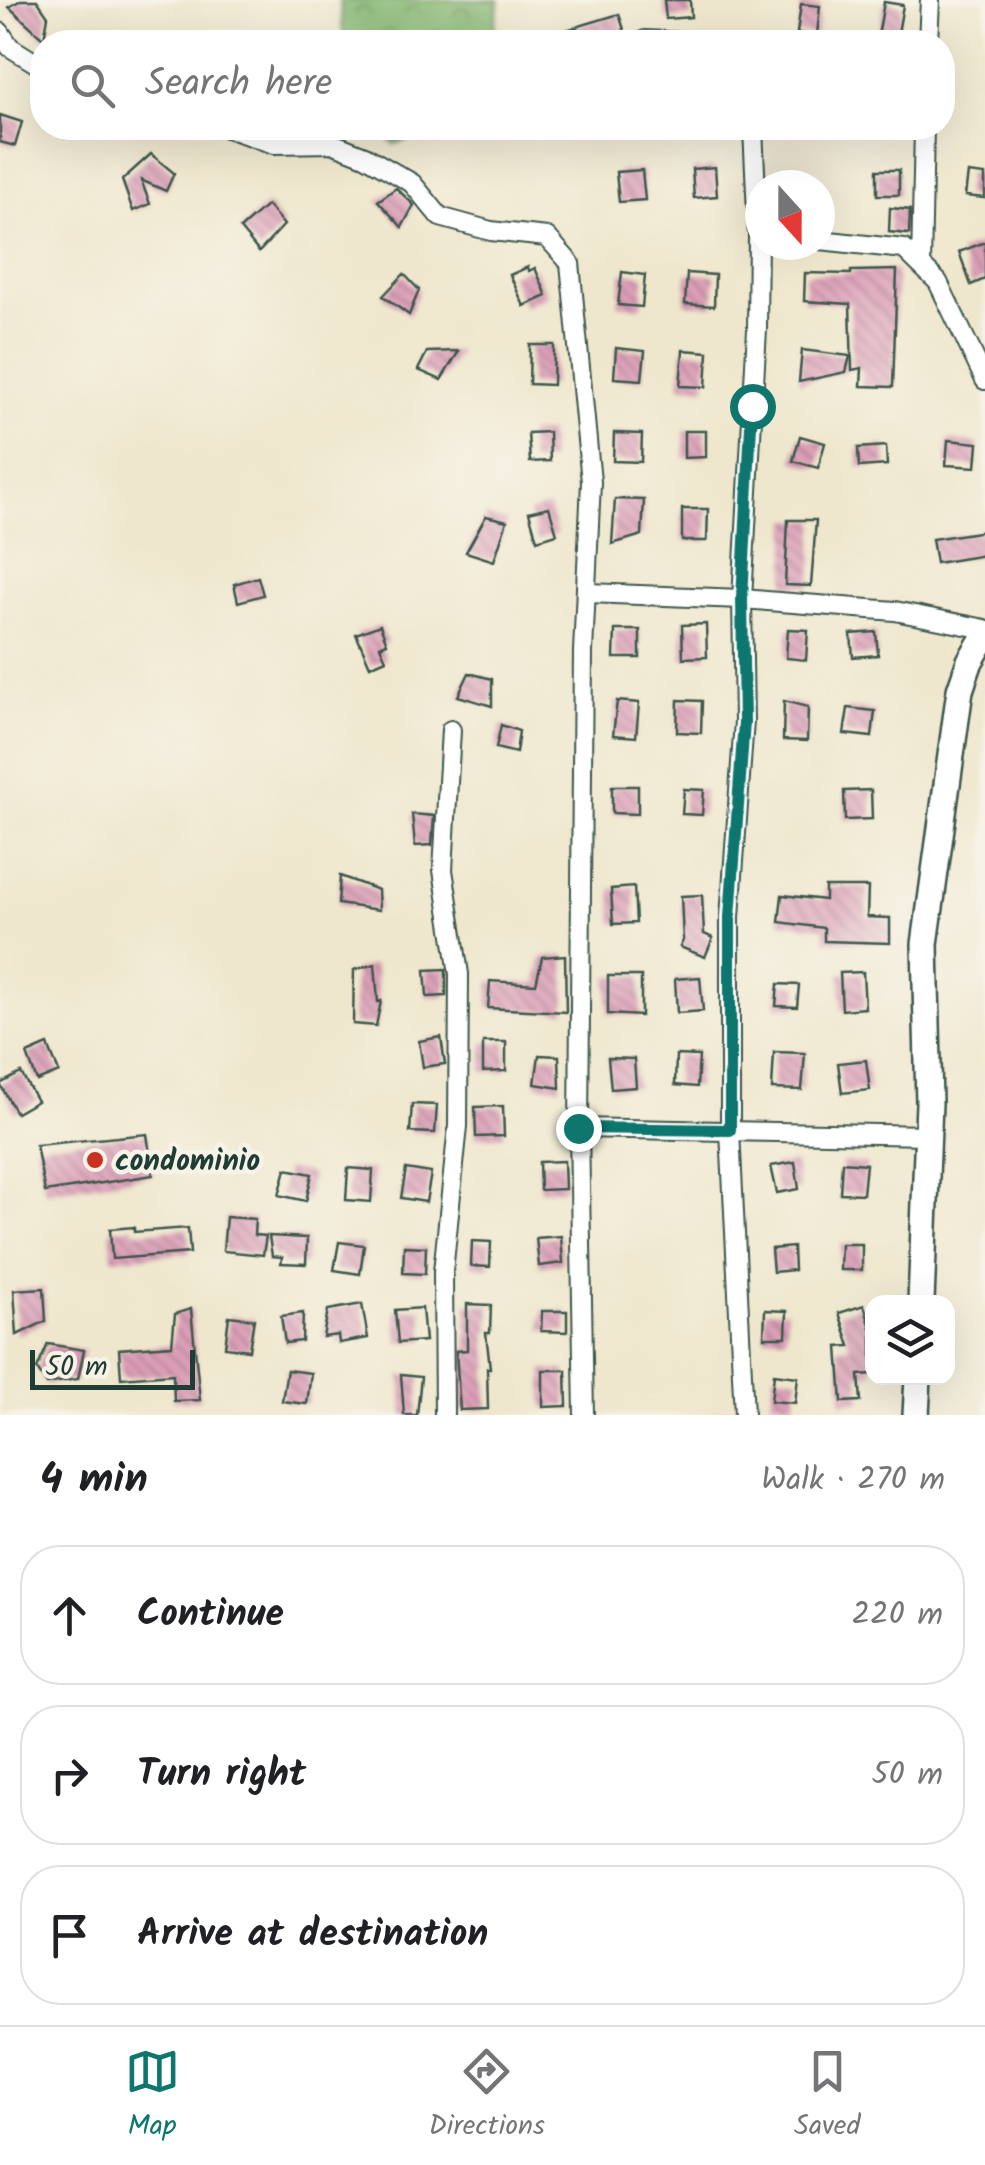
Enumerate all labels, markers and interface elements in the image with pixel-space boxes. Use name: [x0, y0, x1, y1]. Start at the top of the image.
search box: [30, 30, 955, 140]
text: Search here: [145, 55, 332, 115]
icon: search: [65, 58, 120, 113]
north arrow: [745, 170, 835, 260]
route start: [730, 384, 776, 430]
route end: [556, 1106, 602, 1152]
place label: condominio: [115, 1138, 260, 1186]
marker: condominio: [84, 1149, 106, 1171]
map controls: [865, 1295, 955, 1385]
button: layers: [865, 1295, 955, 1385]
scale bar: [30, 1345, 195, 1390]
text: 50 m: [45, 1345, 108, 1390]
text: 4 min: [40, 1447, 148, 1514]
text: Walk · 270 m: [761, 1455, 945, 1506]
text: Continue: [137, 1585, 284, 1645]
icon: ahead: [42, 1588, 97, 1643]
text: 220 m: [852, 1590, 943, 1641]
text: Turn right: [137, 1745, 306, 1805]
icon: right: [42, 1748, 97, 1803]
text: 50 m: [872, 1750, 943, 1801]
text: Arrive at destination: [137, 1905, 488, 1965]
icon: arrive: [42, 1908, 97, 1963]
tab: Map: [125, 2044, 180, 2149]
tab: Directions: [429, 2044, 545, 2149]
tab: Saved: [794, 2044, 860, 2149]

